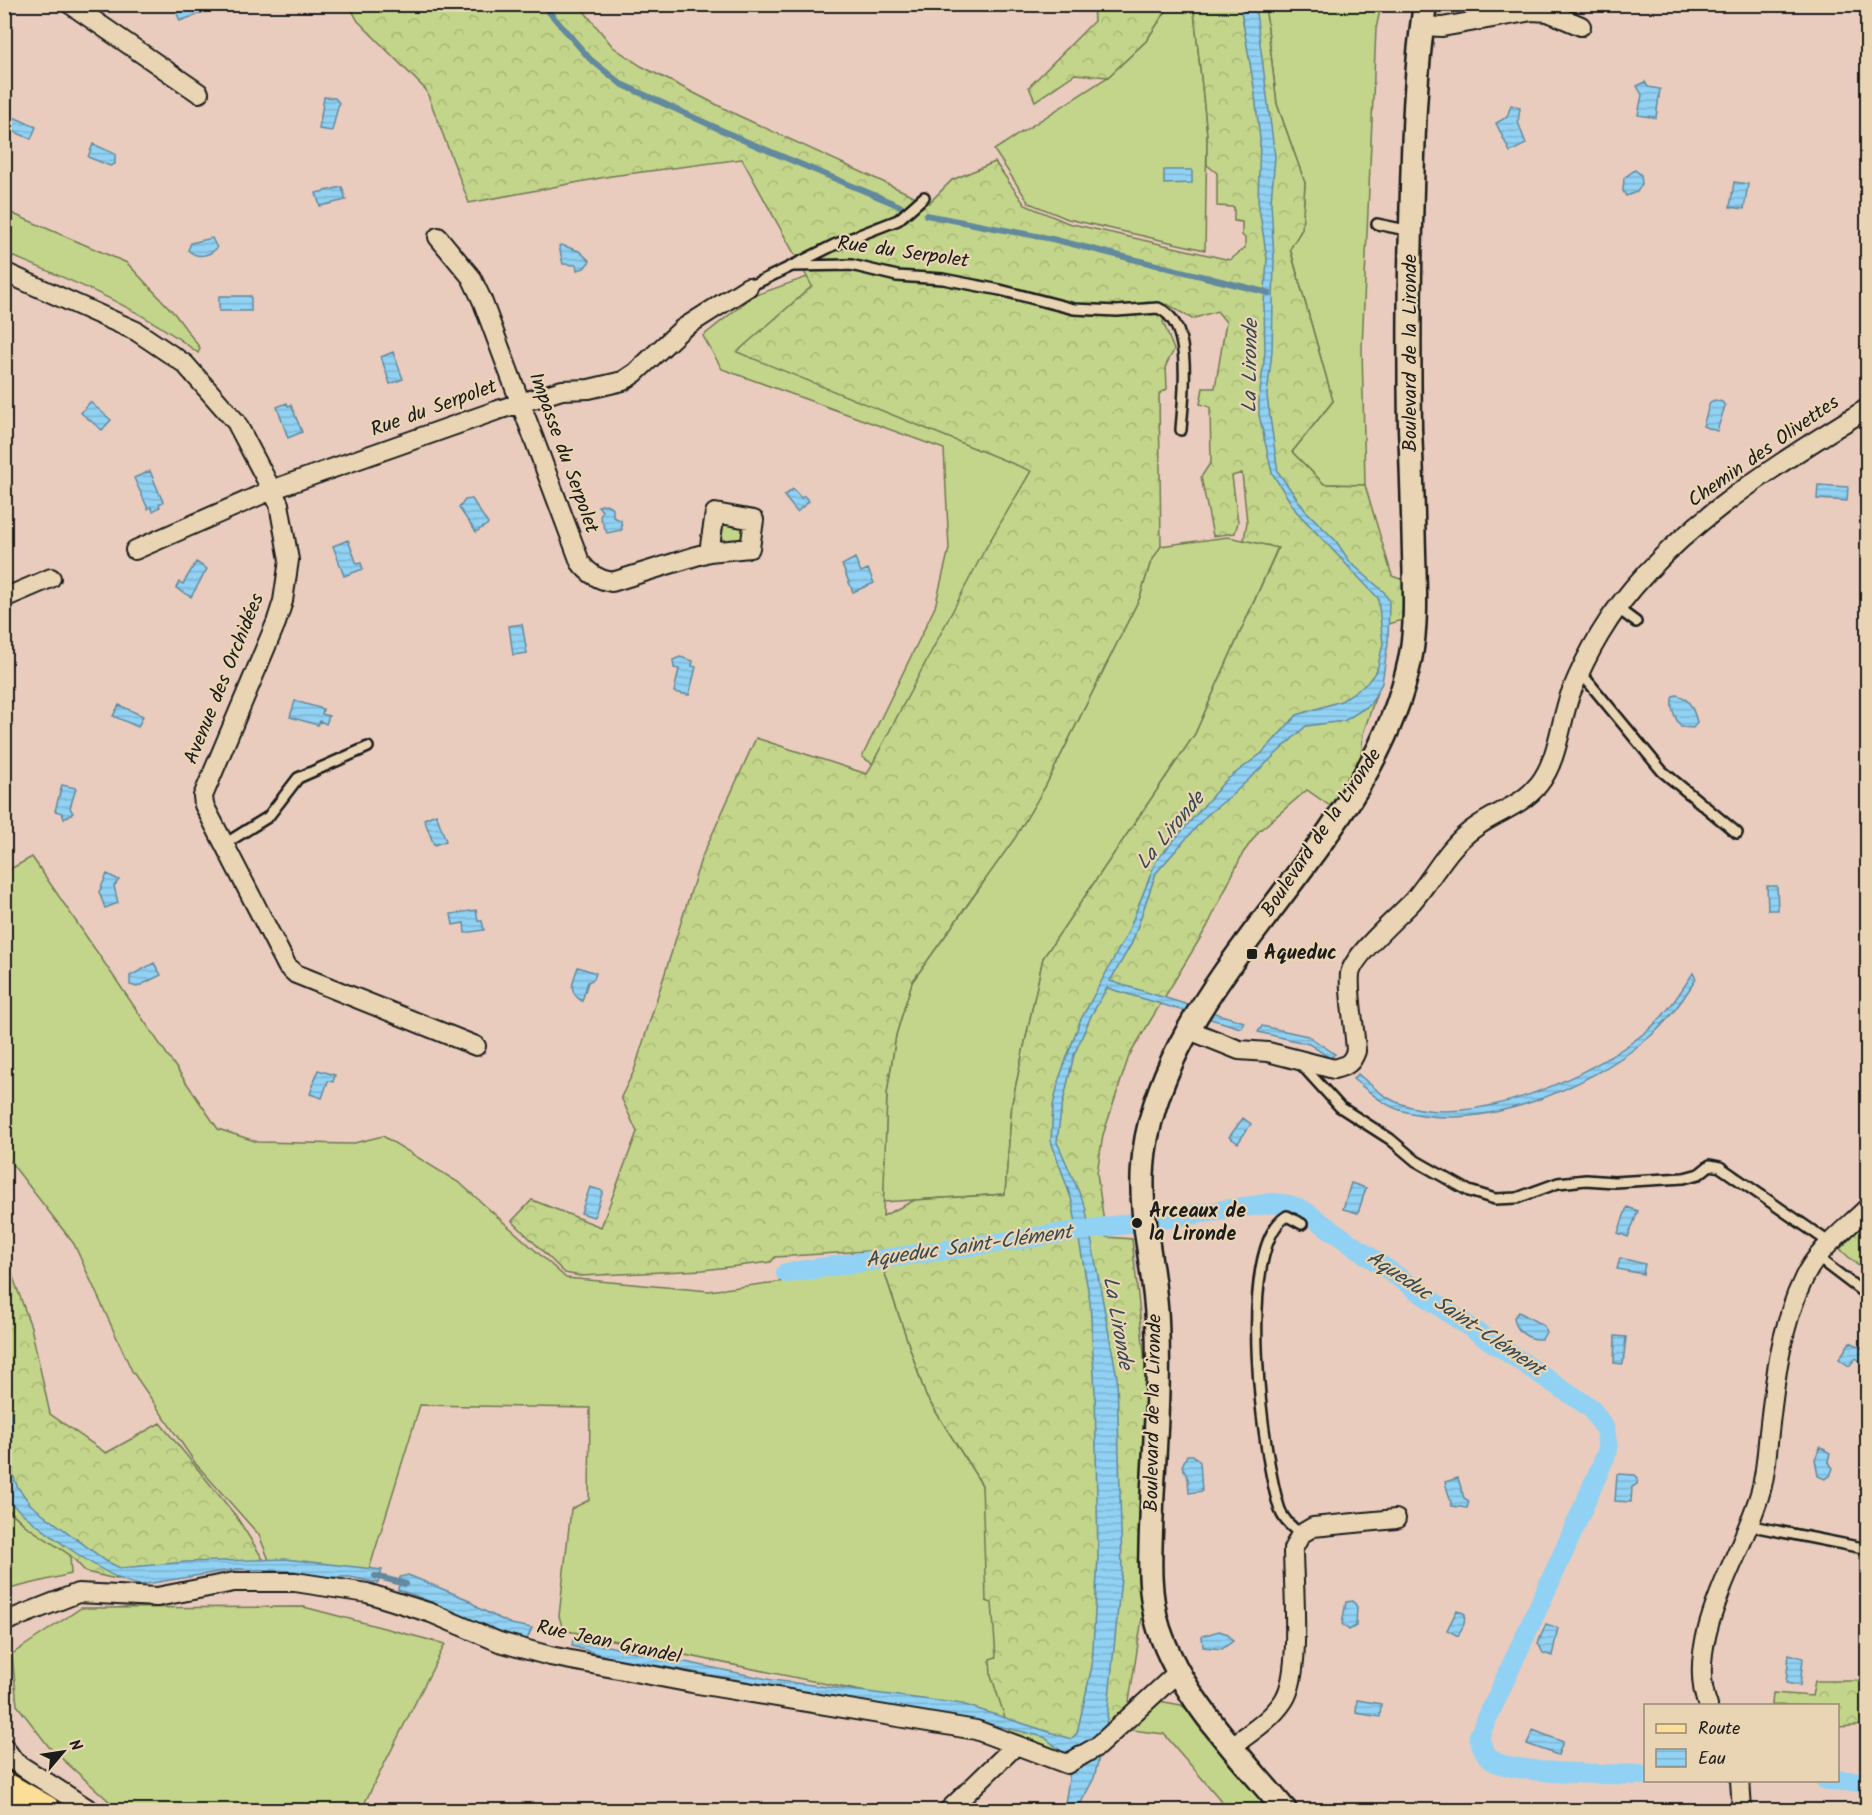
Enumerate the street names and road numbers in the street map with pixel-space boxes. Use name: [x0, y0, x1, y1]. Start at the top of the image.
street label: Rue du Serpolet: [835, 228, 971, 278]
street label: Boulevard de la Lironde: [1395, 254, 1427, 452]
street label: Impasse du Serpolet: [519, 368, 607, 538]
street label: Rue du Serpolet: [366, 371, 502, 447]
street label: Chemin des Olivettes: [1682, 387, 1847, 516]
street label: Avenue des Orchidées: [176, 588, 274, 769]
street label: Boulevard de la Lironde: [1253, 742, 1391, 924]
street label: Boulevard de la Lironde: [1136, 1314, 1172, 1512]
street label: Rue Jean Grandel: [534, 1612, 685, 1674]

